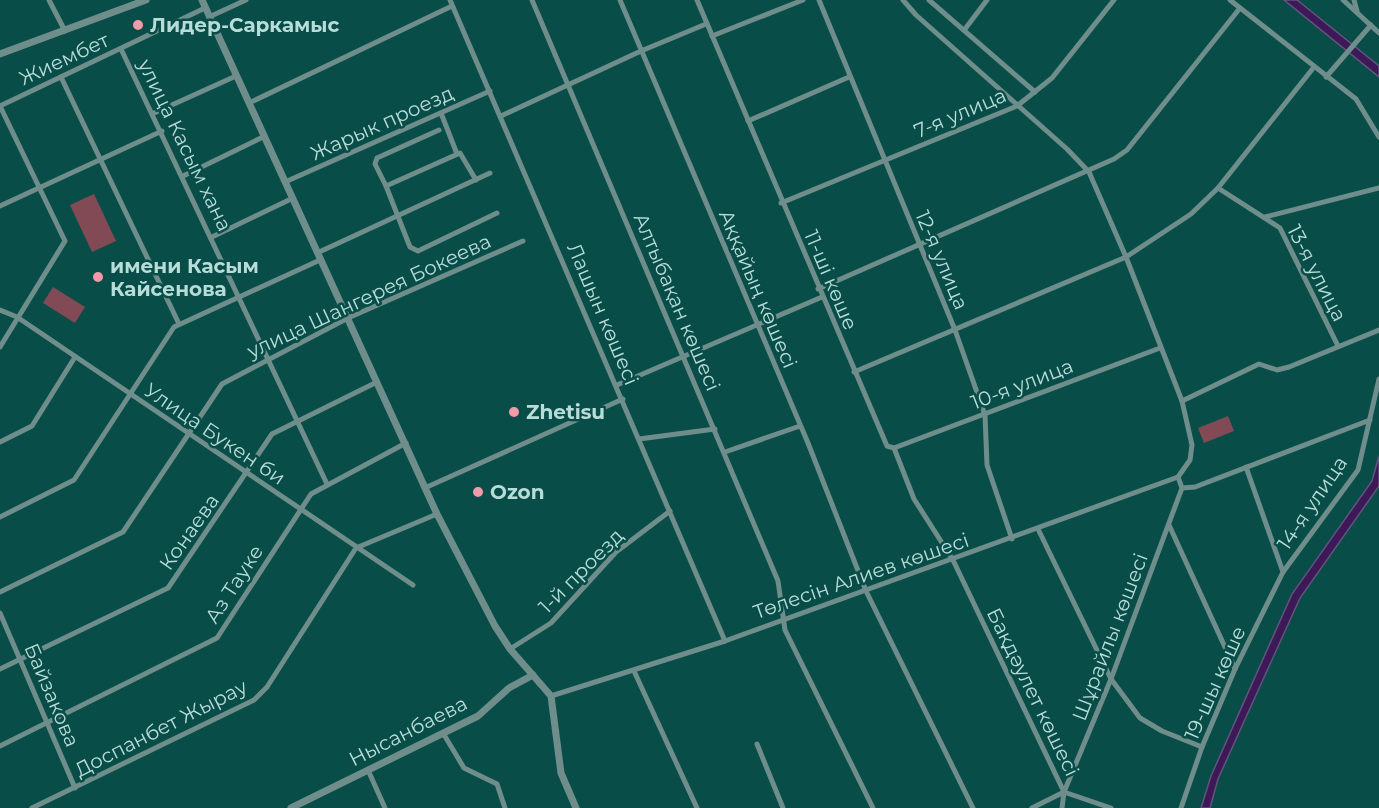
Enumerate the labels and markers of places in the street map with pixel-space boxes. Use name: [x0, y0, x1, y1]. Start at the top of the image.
place label: Лидер-Саркамыс: [150, 13, 340, 37]
marker: Лидер-Саркамыс: [131, 18, 145, 32]
place label: имени Касым Кайсенова: [110, 254, 259, 301]
marker: имени Касым Кайсенова: [91, 270, 105, 284]
place label: Zhetisu: [526, 400, 605, 424]
marker: Zhetisu: [507, 405, 521, 419]
place label: Ozon: [490, 480, 545, 504]
marker: Ozon: [471, 485, 485, 499]

